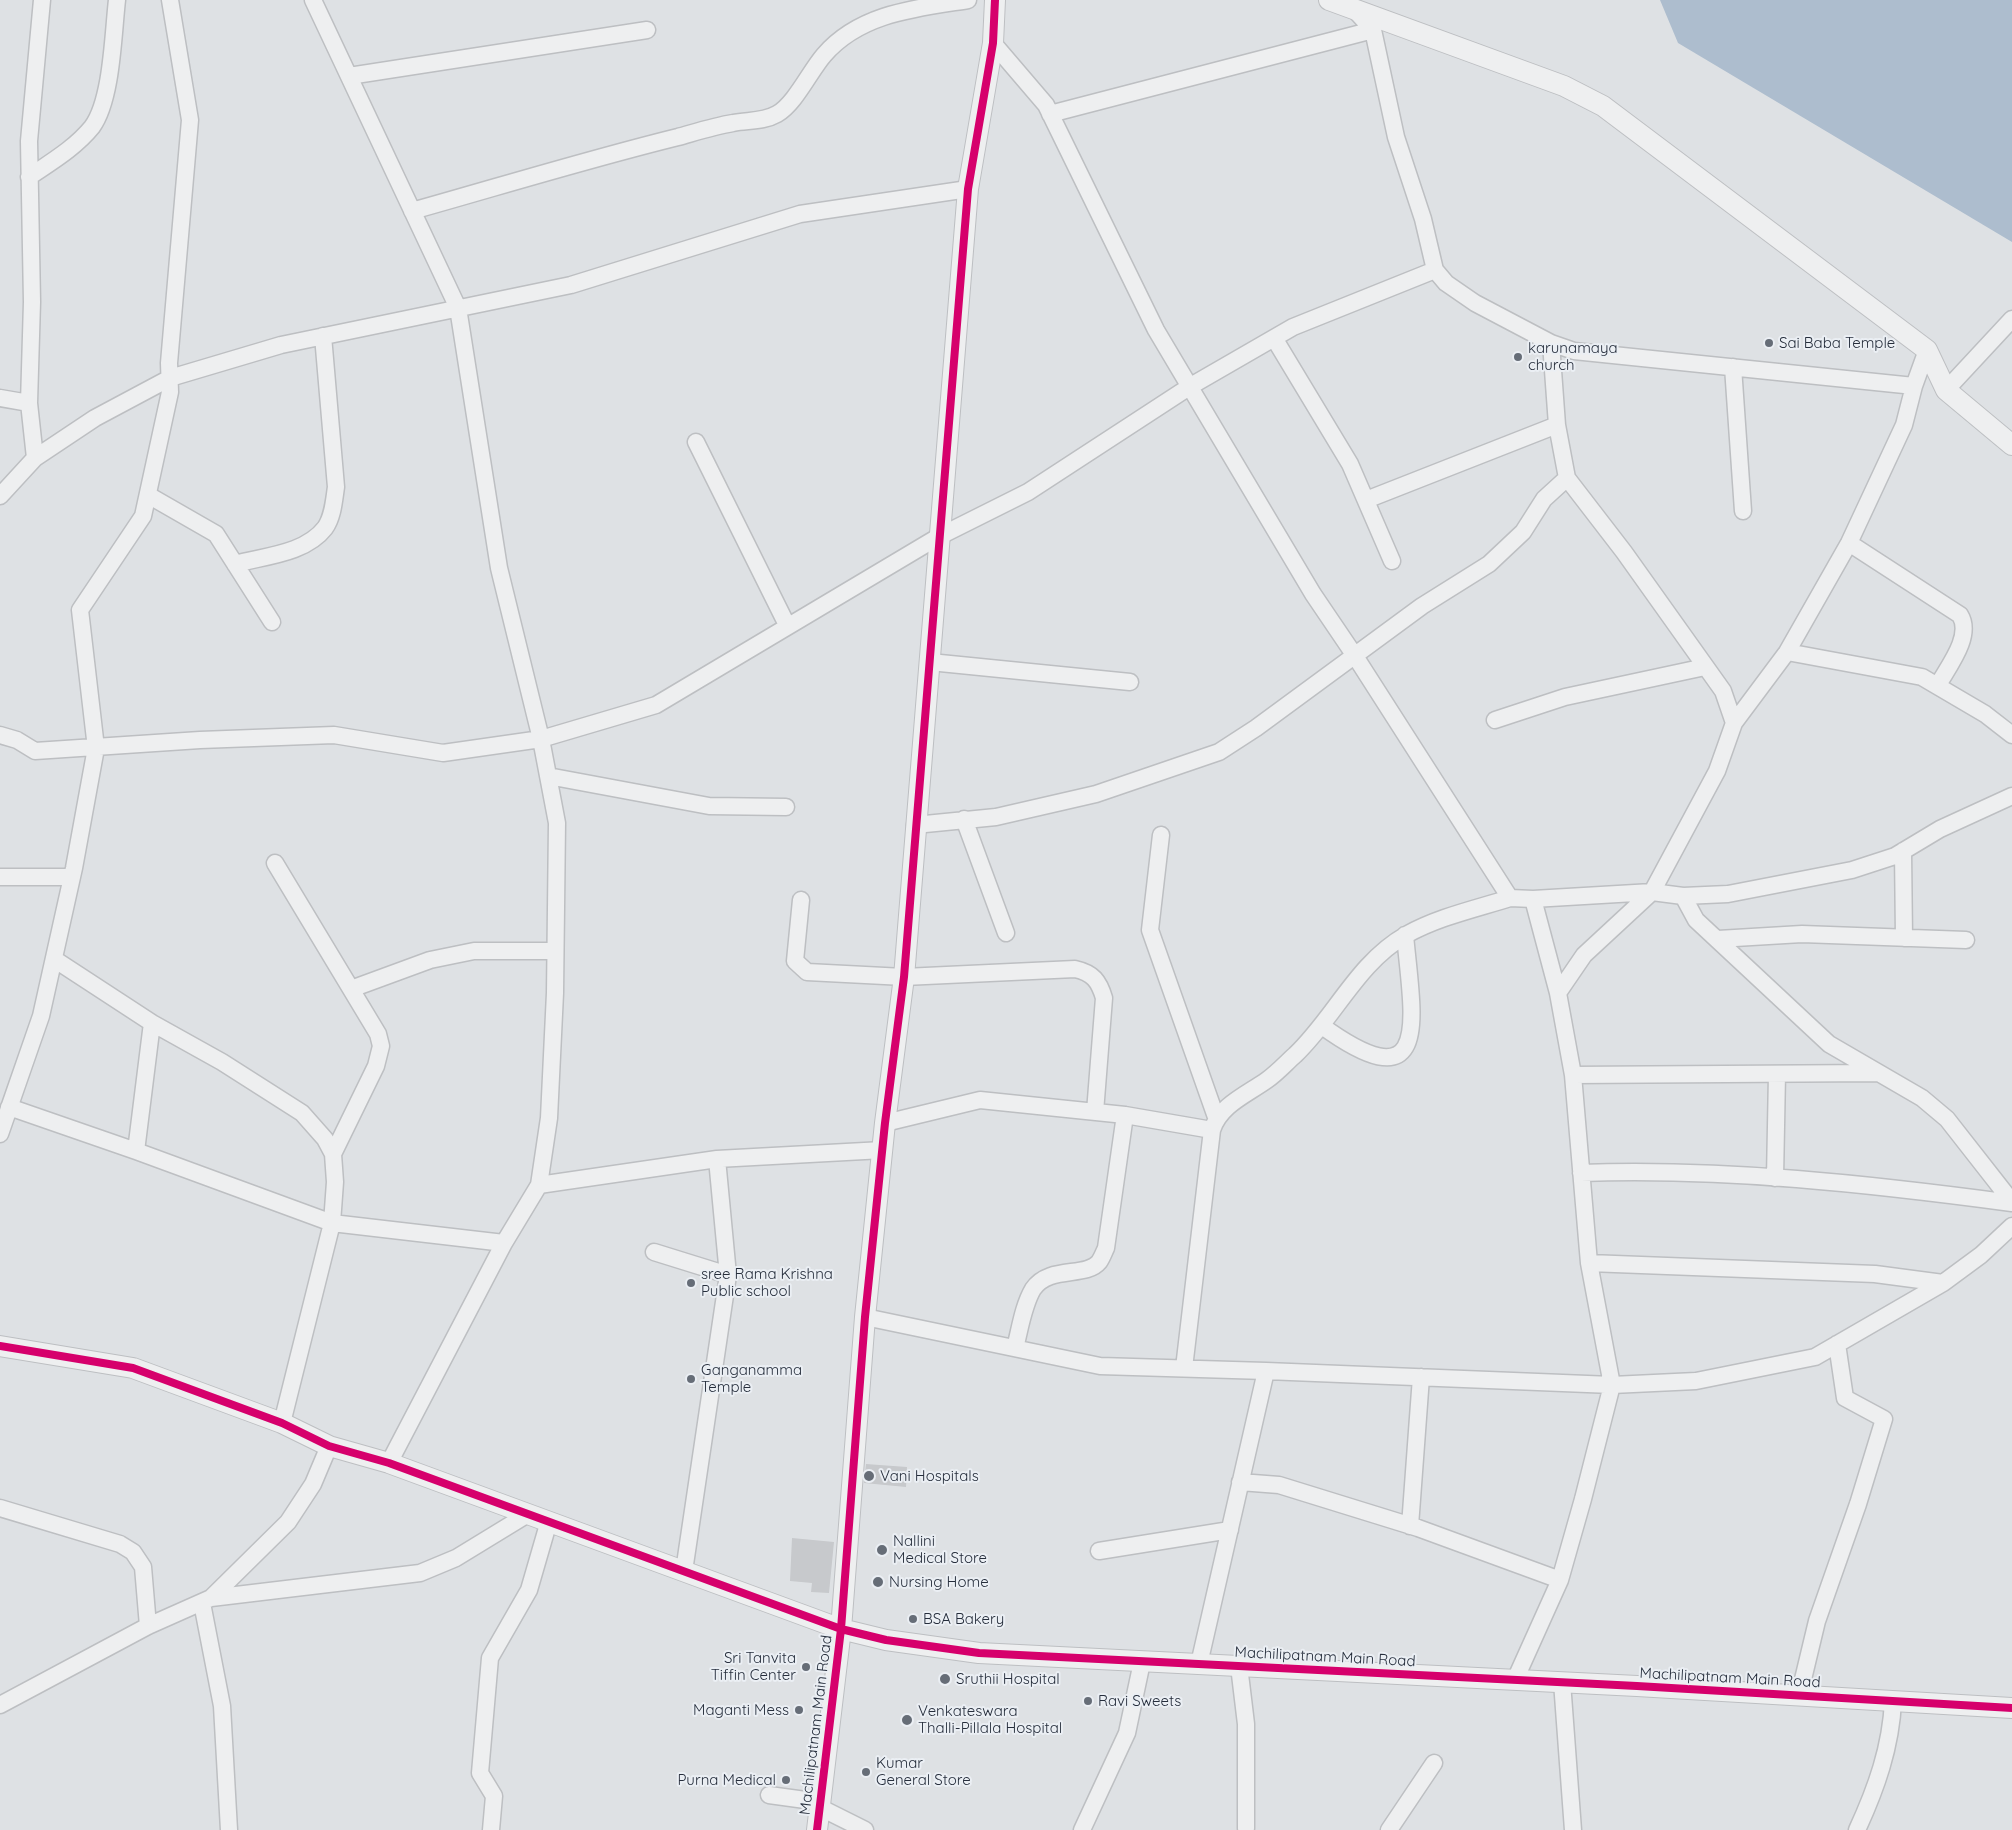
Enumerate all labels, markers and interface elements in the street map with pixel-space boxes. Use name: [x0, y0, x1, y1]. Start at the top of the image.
place label: Sai Baba Temple: [1779, 334, 1895, 352]
marker: Sai Baba Temple: [1763, 337, 1775, 349]
place label: karunamaya church: [1528, 339, 1618, 374]
marker: karunamaya church: [1512, 351, 1524, 363]
place label: sree Rama Krishna Public school: [701, 1265, 833, 1300]
marker: sree Rama Krishna Public school: [685, 1277, 697, 1289]
place label: Ganganamma Temple: [701, 1361, 802, 1396]
marker: Ganganamma Temple: [685, 1373, 697, 1385]
place label: Vani Hospitals: [880, 1467, 979, 1485]
marker: Vani Hospitals: [862, 1469, 876, 1483]
place label: Nallini Medical Store: [893, 1532, 987, 1567]
marker: Nallini Medical Store: [875, 1543, 889, 1557]
place label: Nursing Home: [889, 1573, 989, 1591]
marker: Nursing Home: [871, 1575, 885, 1589]
place label: BSA Bakery: [923, 1610, 1004, 1628]
marker: BSA Bakery: [907, 1613, 919, 1625]
street label: Machilipatnam Main Road: [796, 1634, 836, 1816]
street label: Machilipatnam Main Road: [1234, 1643, 1416, 1671]
place label: Sri Tanvita Tiffin Center: [711, 1649, 796, 1684]
marker: Sri Tanvita Tiffin Center: [800, 1661, 812, 1673]
street label: Machilipatnam Main Road: [1639, 1664, 1821, 1692]
place label: Sruthii Hospital: [956, 1670, 1060, 1688]
marker: Sruthii Hospital: [938, 1672, 952, 1686]
place label: Ravi Sweets: [1098, 1692, 1181, 1710]
marker: Ravi Sweets: [1082, 1695, 1094, 1707]
place label: Maganti Mess: [693, 1701, 789, 1719]
place label: Venkateswara Thalli-Pillala Hospital: [918, 1702, 1062, 1737]
marker: Maganti Mess: [793, 1704, 805, 1716]
marker: Venkateswara Thalli-Pillala Hospital: [900, 1713, 914, 1727]
place label: Kumar General Store: [876, 1754, 971, 1789]
marker: Kumar General Store: [860, 1766, 872, 1778]
place label: Purna Medical: [677, 1771, 776, 1789]
marker: Purna Medical: [780, 1774, 792, 1786]

